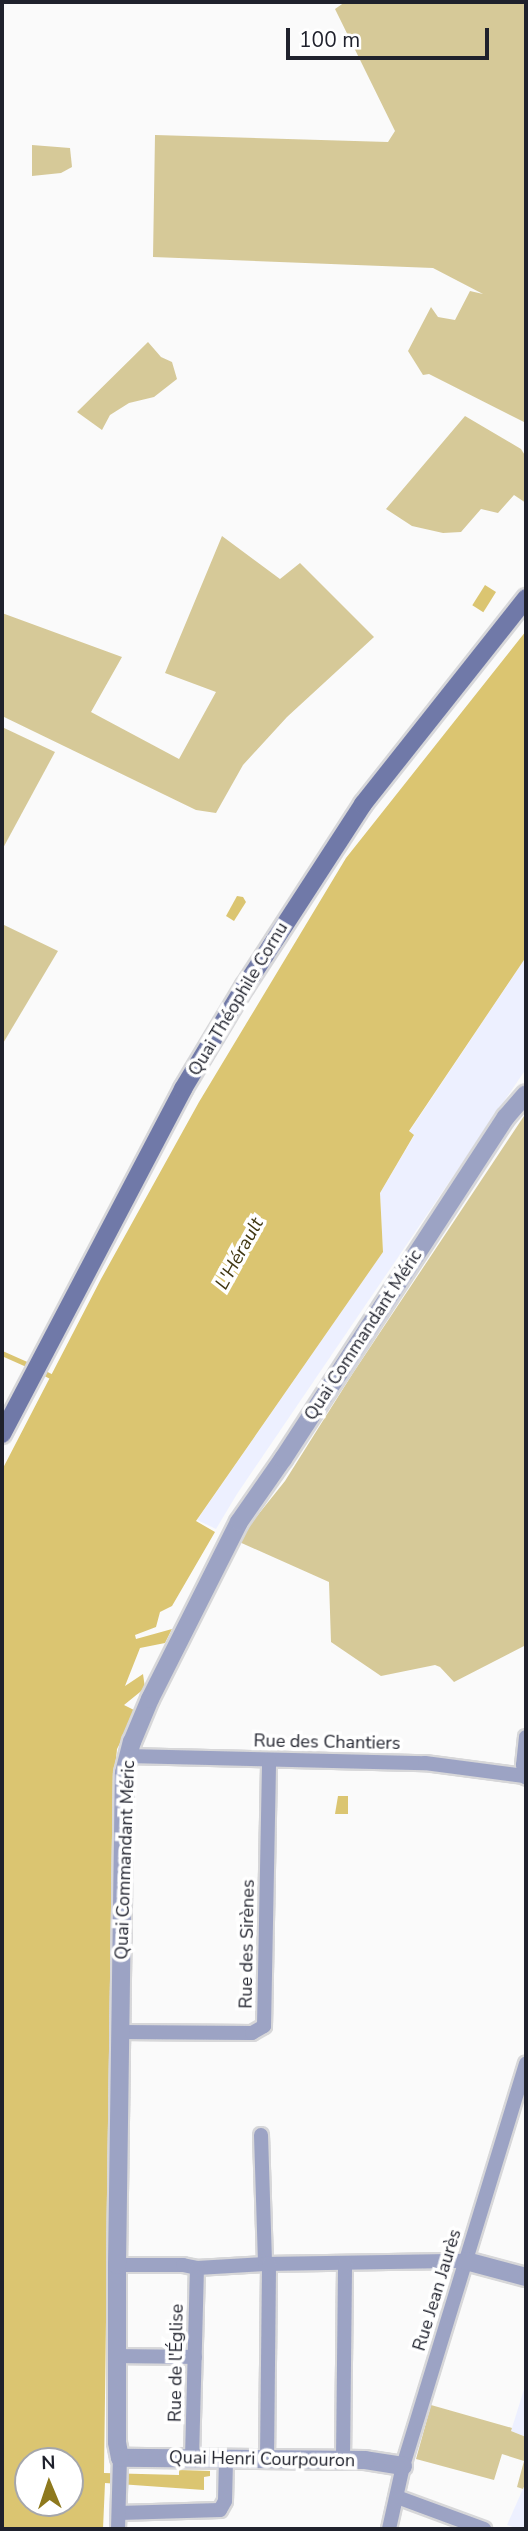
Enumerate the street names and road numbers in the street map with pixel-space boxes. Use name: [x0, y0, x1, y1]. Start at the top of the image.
street label: Quai Théophile Cornu: [184, 918, 292, 1080]
street label: Quai Commandant Méric: [300, 1245, 426, 1425]
street label: Rue des Chantiers: [253, 1730, 401, 1754]
street label: Quai Commandant Méric: [111, 1760, 139, 1960]
street label: Rue des Sirènes: [235, 1879, 259, 2009]
street label: Rue Jean Jaurès: [408, 2227, 466, 2353]
street label: Rue de l'Église: [164, 2304, 188, 2422]
street label: Quai Henri Courpouron: [169, 2447, 355, 2471]

